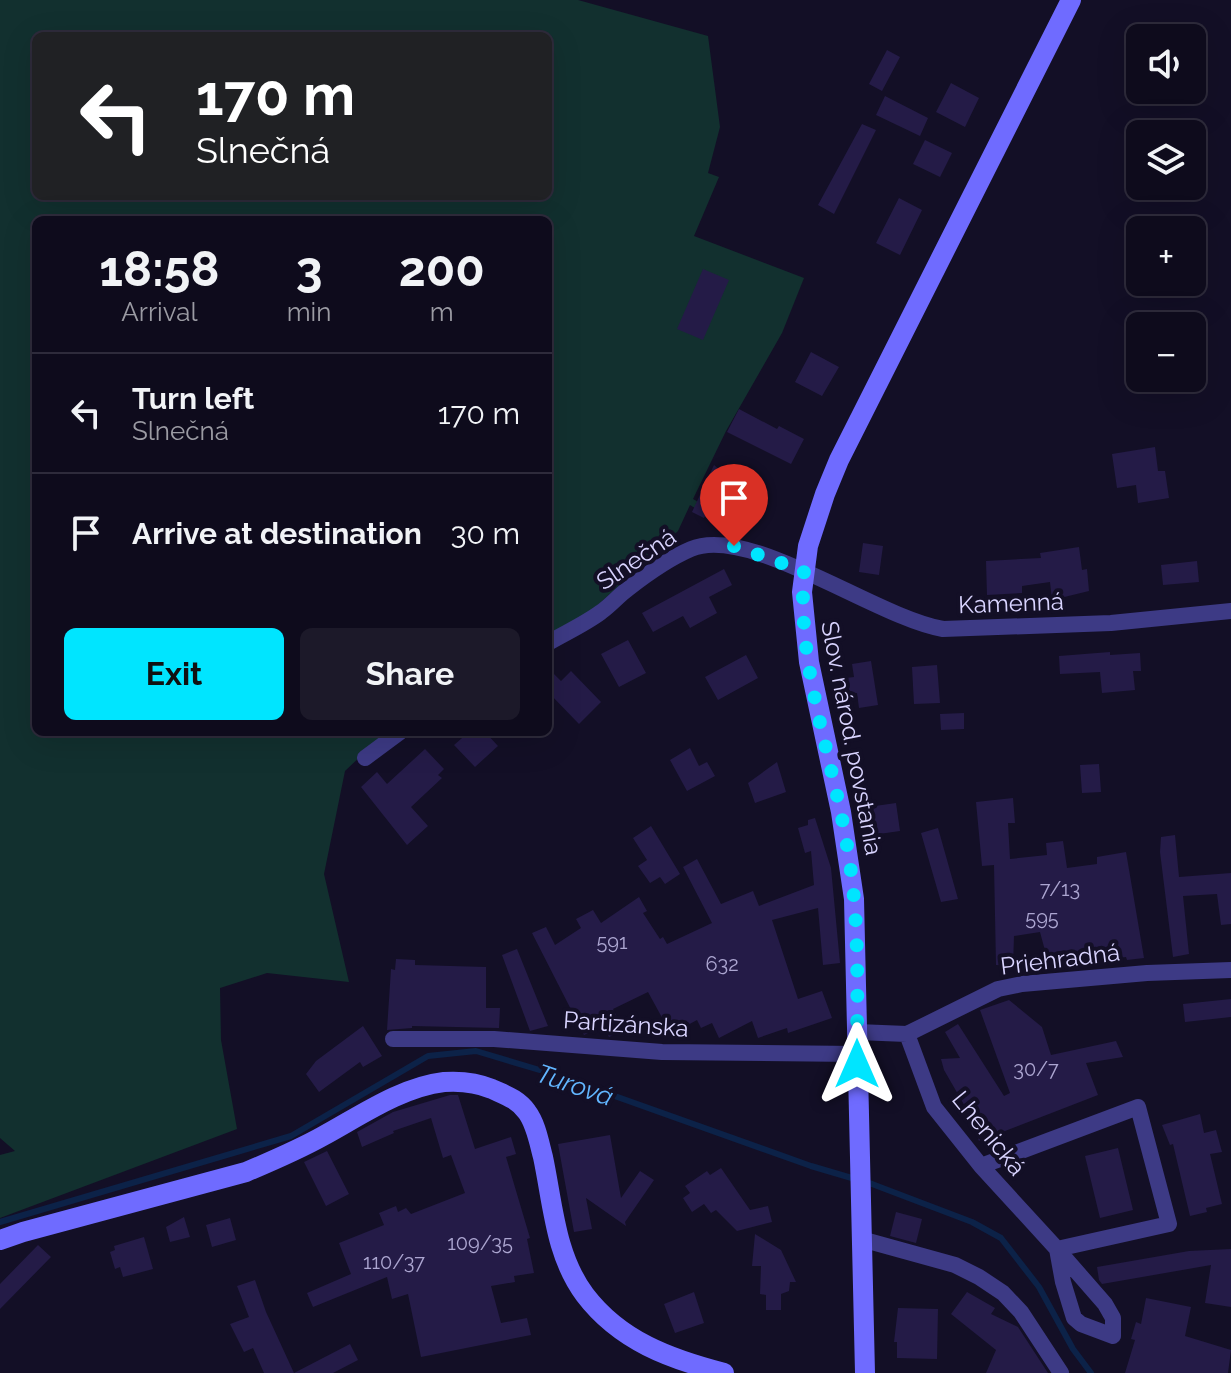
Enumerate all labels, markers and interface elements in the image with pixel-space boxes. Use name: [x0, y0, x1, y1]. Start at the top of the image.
map controls: [1126, 24, 1206, 392]
button: sound: [1126, 24, 1206, 104]
text: 170 m: [196, 62, 355, 128]
icon: left: [64, 64, 168, 168]
button: layers: [1126, 120, 1206, 200]
text: Slnečná: [196, 129, 330, 171]
button: +: [1126, 216, 1206, 296]
text: 18:58: [99, 241, 219, 297]
text: 3: [296, 241, 322, 297]
text: 200: [399, 241, 485, 297]
text: Arrival: [121, 297, 197, 327]
text: min: [287, 297, 331, 327]
text: m: [430, 297, 454, 327]
button: −: [1126, 312, 1206, 392]
text: Turn left: [132, 381, 254, 416]
icon: left: [64, 391, 108, 435]
text: 170 m: [438, 396, 520, 431]
text: Slnečná: [132, 416, 229, 446]
pin: [700, 464, 768, 546]
icon: arrive: [712, 476, 756, 520]
icon: arrive: [64, 511, 108, 555]
text: Arrive at destination: [132, 516, 422, 551]
text: 30 m: [450, 516, 520, 551]
street label: Slnečná: [591, 522, 681, 596]
street label: Kamenná: [958, 587, 1064, 619]
street label: Slov. národ. povstania: [815, 619, 889, 857]
button: Exit: [64, 628, 284, 720]
button: Share: [300, 628, 520, 720]
house number: 7/13: [1040, 877, 1080, 901]
house number: 595: [1025, 906, 1059, 930]
house number: 591: [596, 930, 628, 954]
street label: Priehradná: [999, 937, 1121, 981]
house number: 632: [705, 952, 739, 976]
street label: Partizánska: [562, 1005, 690, 1043]
position arrow: [815, 1022, 899, 1106]
house number: 30/7: [1013, 1057, 1059, 1081]
water label: Turová: [533, 1058, 617, 1112]
street label: Lhenická: [946, 1085, 1032, 1181]
house number: 109/35: [447, 1231, 513, 1255]
house number: 110/37: [363, 1250, 425, 1274]

